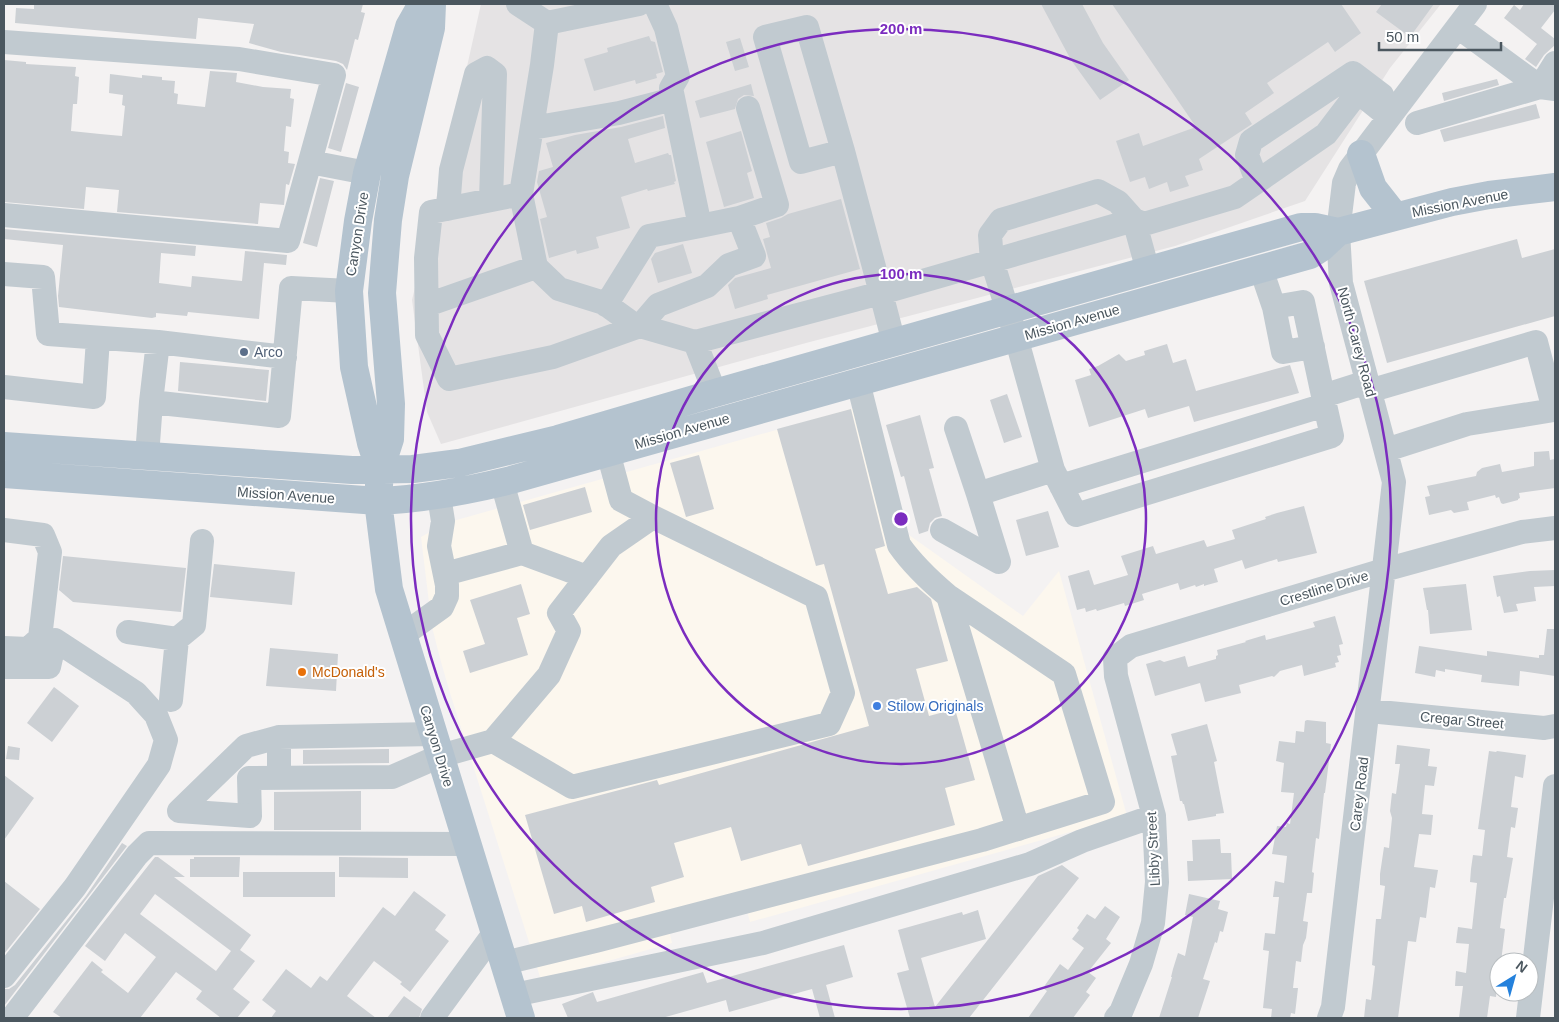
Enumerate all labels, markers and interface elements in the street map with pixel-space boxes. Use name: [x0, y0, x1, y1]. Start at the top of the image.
text: 200 m: [880, 20, 922, 37]
scale bar: [1379, 20, 1502, 52]
text: 50 m: [1386, 28, 1419, 45]
street label: Mission Avenue: [1410, 186, 1510, 220]
street label: Canyon Drive: [342, 191, 372, 277]
text: 100 m: [880, 265, 922, 282]
street label: North Carey Road: [1335, 285, 1379, 399]
street label: Mission Avenue: [1023, 301, 1121, 343]
place label: Arco: [254, 344, 283, 360]
marker: Arco: [238, 346, 250, 358]
street label: Mission Avenue: [633, 410, 731, 452]
street label: Mission Avenue: [237, 484, 336, 506]
centre of rings: [892, 510, 910, 528]
street label: Crestline Drive: [1278, 567, 1370, 609]
place label: McDonald's: [312, 664, 385, 680]
marker: McDonald's: [296, 666, 308, 678]
place label: Stilow Originals: [887, 698, 983, 714]
marker: Stilow Originals: [871, 700, 883, 712]
street label: Canyon Drive: [417, 703, 457, 789]
street label: Cregar Street: [1419, 708, 1505, 732]
street label: Carey Road: [1347, 756, 1371, 832]
street label: Libby Street: [1143, 811, 1163, 887]
north arrow: [1489, 952, 1539, 1002]
text: N: [1513, 957, 1531, 976]

